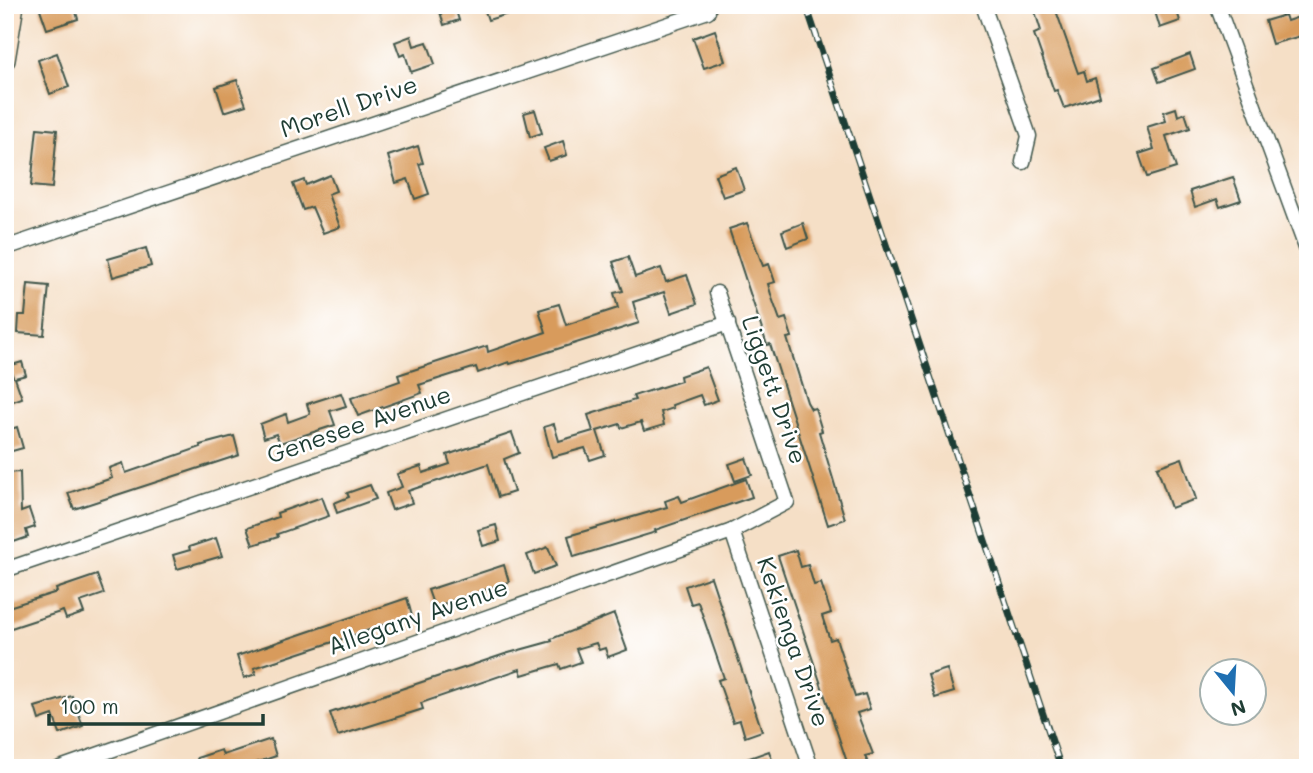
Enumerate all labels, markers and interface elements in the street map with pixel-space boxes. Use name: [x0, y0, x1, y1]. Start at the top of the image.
street label: Morell Drive: [276, 68, 421, 144]
street label: Liggett Drive: [736, 311, 815, 468]
street label: Genesee Avenue: [262, 378, 455, 470]
street label: Kekienga Drive: [751, 552, 838, 731]
street label: Allegany Avenue: [323, 570, 512, 661]
north arrow: [1198, 658, 1268, 728]
scale bar: [49, 682, 262, 726]
text: 100 m: [60, 692, 119, 719]
text: N: [1228, 695, 1249, 723]

